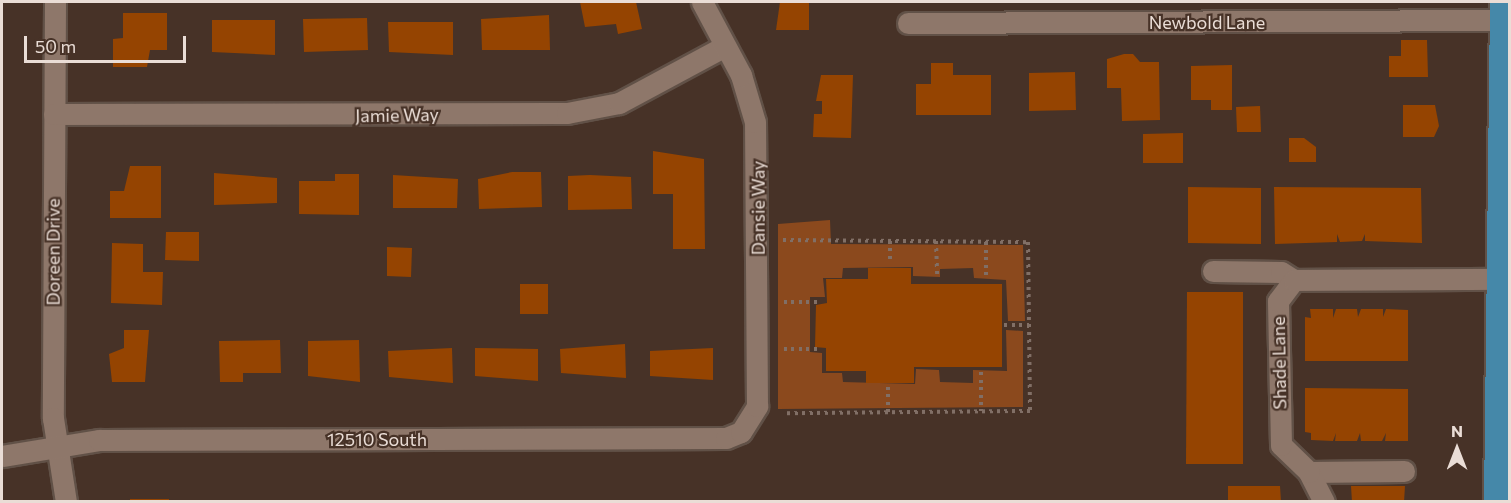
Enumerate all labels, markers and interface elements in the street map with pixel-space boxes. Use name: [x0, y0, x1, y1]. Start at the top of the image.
street label: Newbold Lane: [1149, 11, 1265, 33]
scale bar: [27, 24, 189, 62]
text: 50 m: [35, 35, 76, 57]
street label: Jamie Way: [355, 103, 439, 127]
street label: Dansie Way: [747, 161, 769, 255]
street label: Doreen Drive: [42, 198, 64, 306]
street label: Shade Lane: [1267, 316, 1291, 410]
north arrow: [1427, 419, 1487, 479]
text: N: [1451, 421, 1463, 440]
street label: 12510 South: [327, 428, 427, 450]

